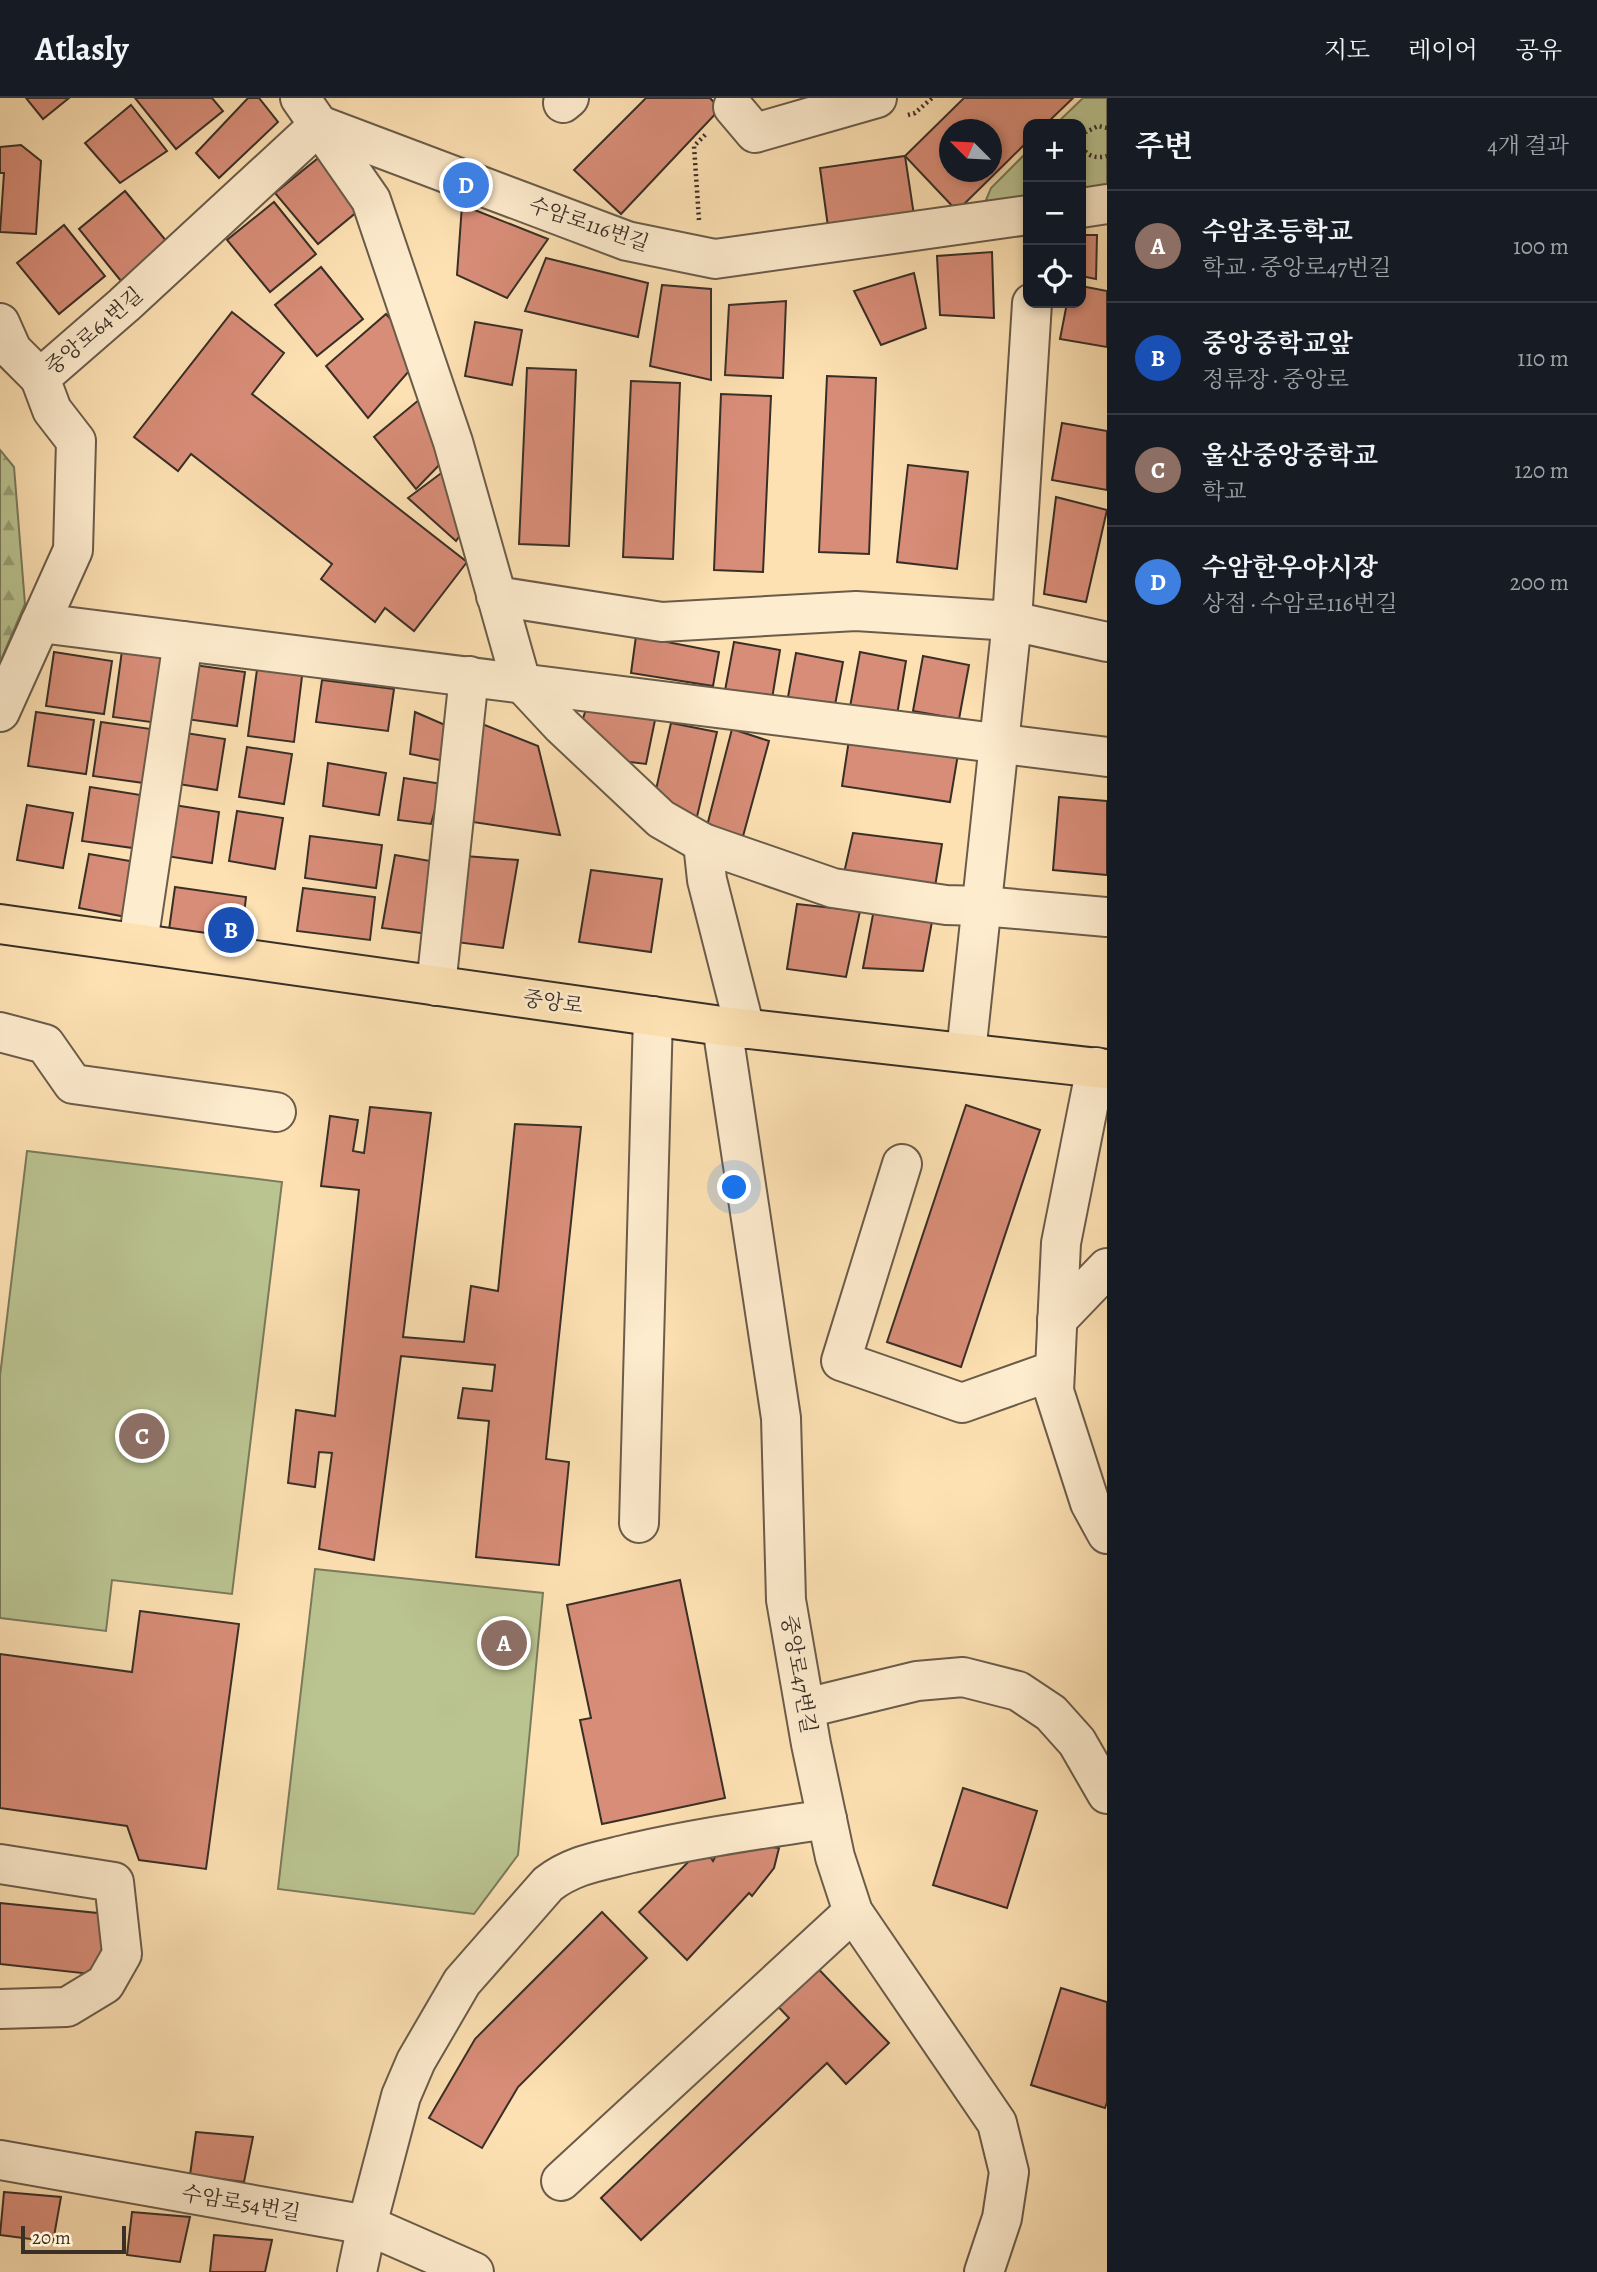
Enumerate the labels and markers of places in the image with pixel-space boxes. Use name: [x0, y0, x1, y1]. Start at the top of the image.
pin: D: [443, 159, 489, 211]
pin: B: [208, 904, 254, 956]
pin: C: [119, 1410, 165, 1462]
pin: A: [481, 1617, 527, 1669]

